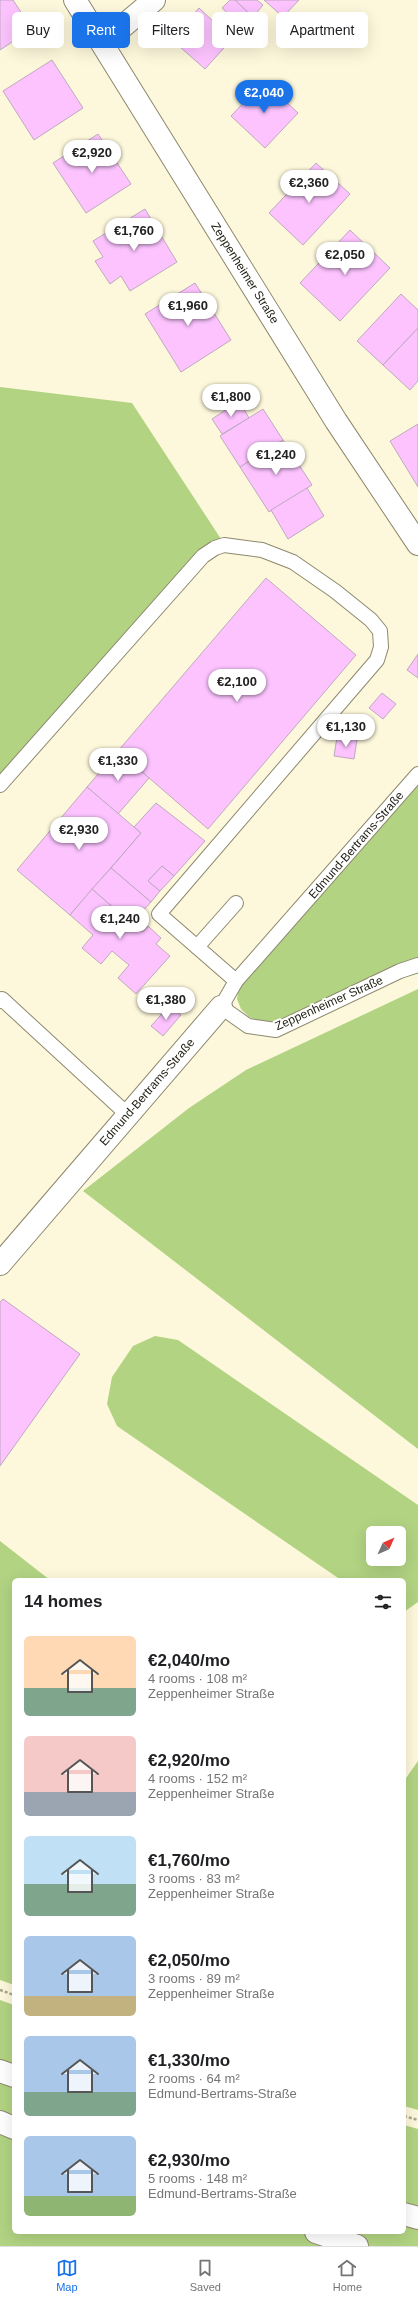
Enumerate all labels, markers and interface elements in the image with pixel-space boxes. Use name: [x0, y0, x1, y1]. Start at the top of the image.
chip: Buy: [12, 12, 64, 48]
chip: Rent: [72, 12, 130, 48]
chip: Filters: [138, 12, 204, 48]
chip: New: [212, 12, 268, 48]
chip: Apartment: [276, 12, 368, 48]
pin: €2,040: [231, 80, 297, 114]
text: €2,040: [244, 85, 284, 100]
pin: €2,920: [59, 140, 125, 174]
text: €2,920: [72, 145, 112, 160]
pin: €2,360: [276, 170, 342, 204]
text: €2,360: [289, 175, 329, 190]
pin: €1,760: [101, 218, 167, 252]
street label: Zeppenheimer Straße: [208, 220, 282, 326]
text: €1,760: [114, 223, 154, 238]
pin: €2,050: [312, 242, 378, 276]
text: €2,050: [325, 247, 365, 262]
pin: €1,960: [155, 293, 221, 327]
text: €1,960: [168, 298, 208, 313]
pin: €1,800: [198, 384, 264, 418]
text: €1,800: [211, 389, 251, 404]
pin: €1,240: [243, 442, 309, 476]
text: €1,240: [256, 447, 296, 462]
pin: €2,100: [204, 669, 270, 703]
text: €2,100: [217, 674, 257, 689]
pin: €1,130: [313, 714, 379, 748]
text: €1,130: [326, 719, 366, 734]
pin: €1,330: [85, 748, 151, 782]
text: €1,330: [98, 753, 138, 768]
street label: Edmund-Bertrams-Straße: [306, 788, 407, 901]
pin: €2,930: [46, 817, 112, 851]
text: €2,930: [59, 822, 99, 837]
pin: €1,240: [87, 906, 153, 940]
text: €1,240: [100, 911, 140, 926]
street label: Zeppenheimer Straße: [273, 973, 385, 1033]
pin: €1,380: [133, 987, 199, 1021]
text: €1,380: [146, 992, 186, 1007]
street label: Edmund-Bertrams-Straße: [97, 1035, 198, 1148]
north arrow: [366, 1526, 406, 1566]
map controls: [366, 1526, 406, 1566]
icon: filters: [372, 1591, 394, 1613]
text: 14 homes: [24, 1592, 102, 1611]
text: €2,040/mo: [148, 1651, 230, 1670]
icon: home: [56, 1652, 104, 1700]
text: 4 rooms · 108 m²: [148, 1671, 247, 1686]
text: Zeppenheimer Straße: [148, 1686, 274, 1701]
text: €2,920/mo: [148, 1751, 230, 1770]
icon: home: [56, 1752, 104, 1800]
text: 4 rooms · 152 m²: [148, 1771, 247, 1786]
text: Zeppenheimer Straße: [148, 1786, 274, 1801]
text: €1,760/mo: [148, 1851, 230, 1870]
icon: home: [56, 1852, 104, 1900]
text: 3 rooms · 83 m²: [148, 1871, 240, 1886]
text: Zeppenheimer Straße: [148, 1886, 274, 1901]
text: €2,050/mo: [148, 1951, 230, 1970]
icon: home: [56, 1952, 104, 2000]
text: 3 rooms · 89 m²: [148, 1971, 240, 1986]
text: Zeppenheimer Straße: [148, 1986, 274, 2001]
text: €1,330/mo: [148, 2051, 230, 2070]
icon: home: [56, 2052, 104, 2100]
text: 2 rooms · 64 m²: [148, 2071, 240, 2086]
text: Edmund-Bertrams-Straße: [148, 2086, 297, 2101]
text: €2,930/mo: [148, 2151, 230, 2170]
icon: home: [56, 2152, 104, 2200]
text: 5 rooms · 148 m²: [148, 2171, 247, 2186]
text: Edmund-Bertrams-Straße: [148, 2186, 297, 2201]
tab: Map: [56, 2257, 78, 2293]
tab: Saved: [190, 2257, 221, 2293]
tab: Home: [333, 2257, 362, 2293]

